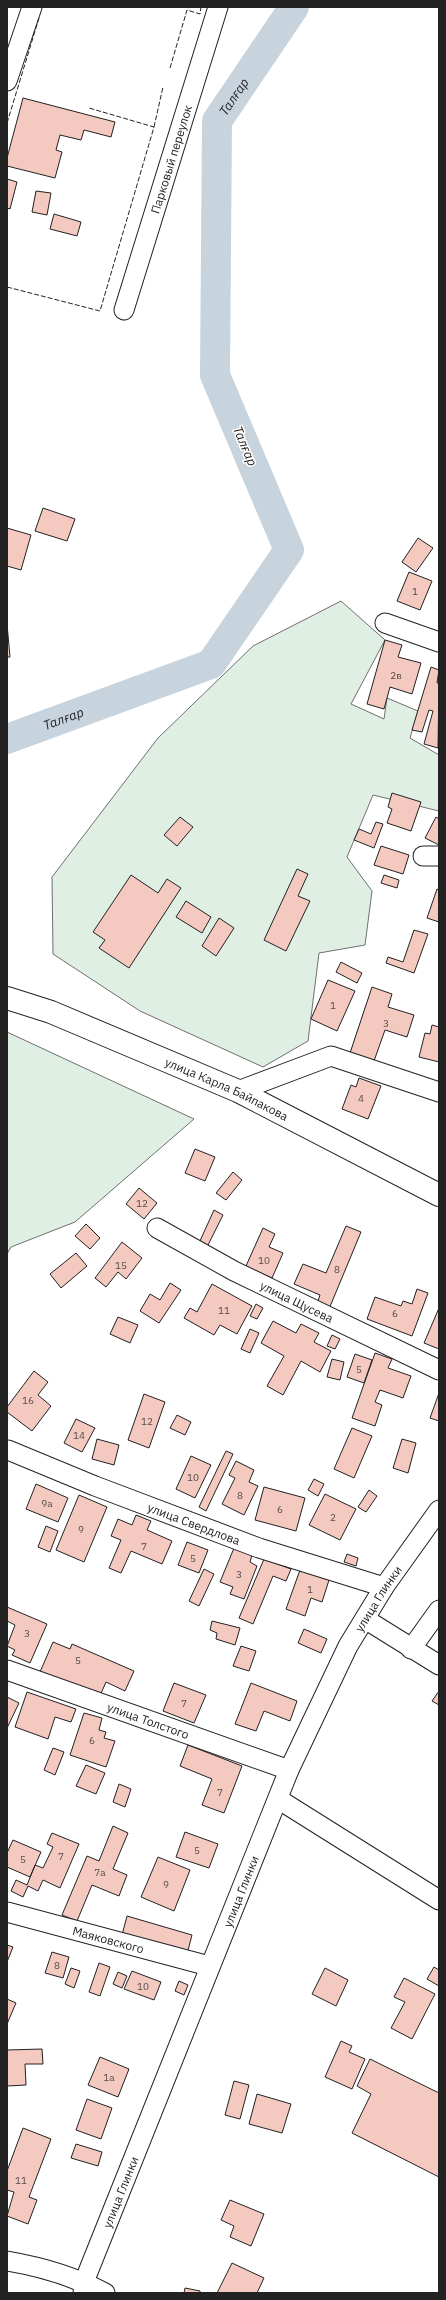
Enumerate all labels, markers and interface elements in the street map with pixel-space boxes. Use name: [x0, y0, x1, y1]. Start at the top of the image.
water label: Талғар: [215, 74, 252, 119]
street label: Парковый переулок: [147, 102, 195, 215]
water label: Талғар: [229, 423, 261, 469]
house number: 1: [412, 585, 418, 598]
house number: 2в: [390, 669, 402, 682]
water label: Талғар: [41, 703, 86, 734]
house number: 1: [330, 999, 336, 1012]
house number: 3: [383, 1017, 389, 1030]
street label: улица Карла Байпакова: [163, 1054, 292, 1124]
house number: 4: [358, 1092, 364, 1105]
house number: 12: [136, 1197, 148, 1210]
house number: 10: [258, 1254, 270, 1267]
house number: 15: [115, 1259, 127, 1272]
house number: 8: [334, 1263, 340, 1276]
street label: улица Щусева: [258, 1277, 336, 1326]
house number: 11: [218, 1304, 230, 1317]
house number: 6: [392, 1307, 398, 1320]
house number: 5: [356, 1363, 362, 1376]
house number: 16: [22, 1394, 34, 1407]
house number: 12: [141, 1415, 153, 1428]
house number: 14: [73, 1429, 85, 1442]
house number: 10: [187, 1471, 199, 1484]
house number: 8: [237, 1489, 243, 1502]
house number: 9а: [41, 1497, 53, 1510]
street label: улица Свердлова: [146, 1499, 243, 1548]
house number: 6: [277, 1503, 283, 1516]
house number: 2: [330, 1511, 336, 1524]
house number: 9: [78, 1523, 84, 1536]
house number: 7: [141, 1540, 147, 1553]
house number: 5: [190, 1552, 196, 1565]
street label: улица Глинки: [351, 1562, 405, 1634]
house number: 3: [236, 1568, 242, 1581]
house number: 1: [307, 1583, 313, 1596]
house number: 3: [24, 1627, 30, 1640]
house number: 5: [75, 1654, 81, 1667]
house number: 7: [181, 1697, 187, 1710]
street label: улица Толстого: [105, 1699, 192, 1742]
house number: 6: [89, 1734, 95, 1747]
house number: 7: [217, 1786, 223, 1799]
house number: 5: [194, 1844, 200, 1857]
house number: 7: [58, 1850, 64, 1863]
house number: 5: [20, 1853, 26, 1866]
street label: улица Глинки: [219, 1853, 262, 1929]
house number: 7а: [94, 1866, 106, 1879]
house number: 9: [163, 1878, 169, 1891]
street label: Маяковского: [71, 1922, 146, 1956]
house number: 8: [54, 1959, 60, 1972]
house number: 10: [137, 1980, 149, 1993]
house number: 1а: [103, 2071, 115, 2084]
street label: улица Глинки: [99, 2154, 141, 2230]
house number: 11: [15, 2174, 27, 2187]

